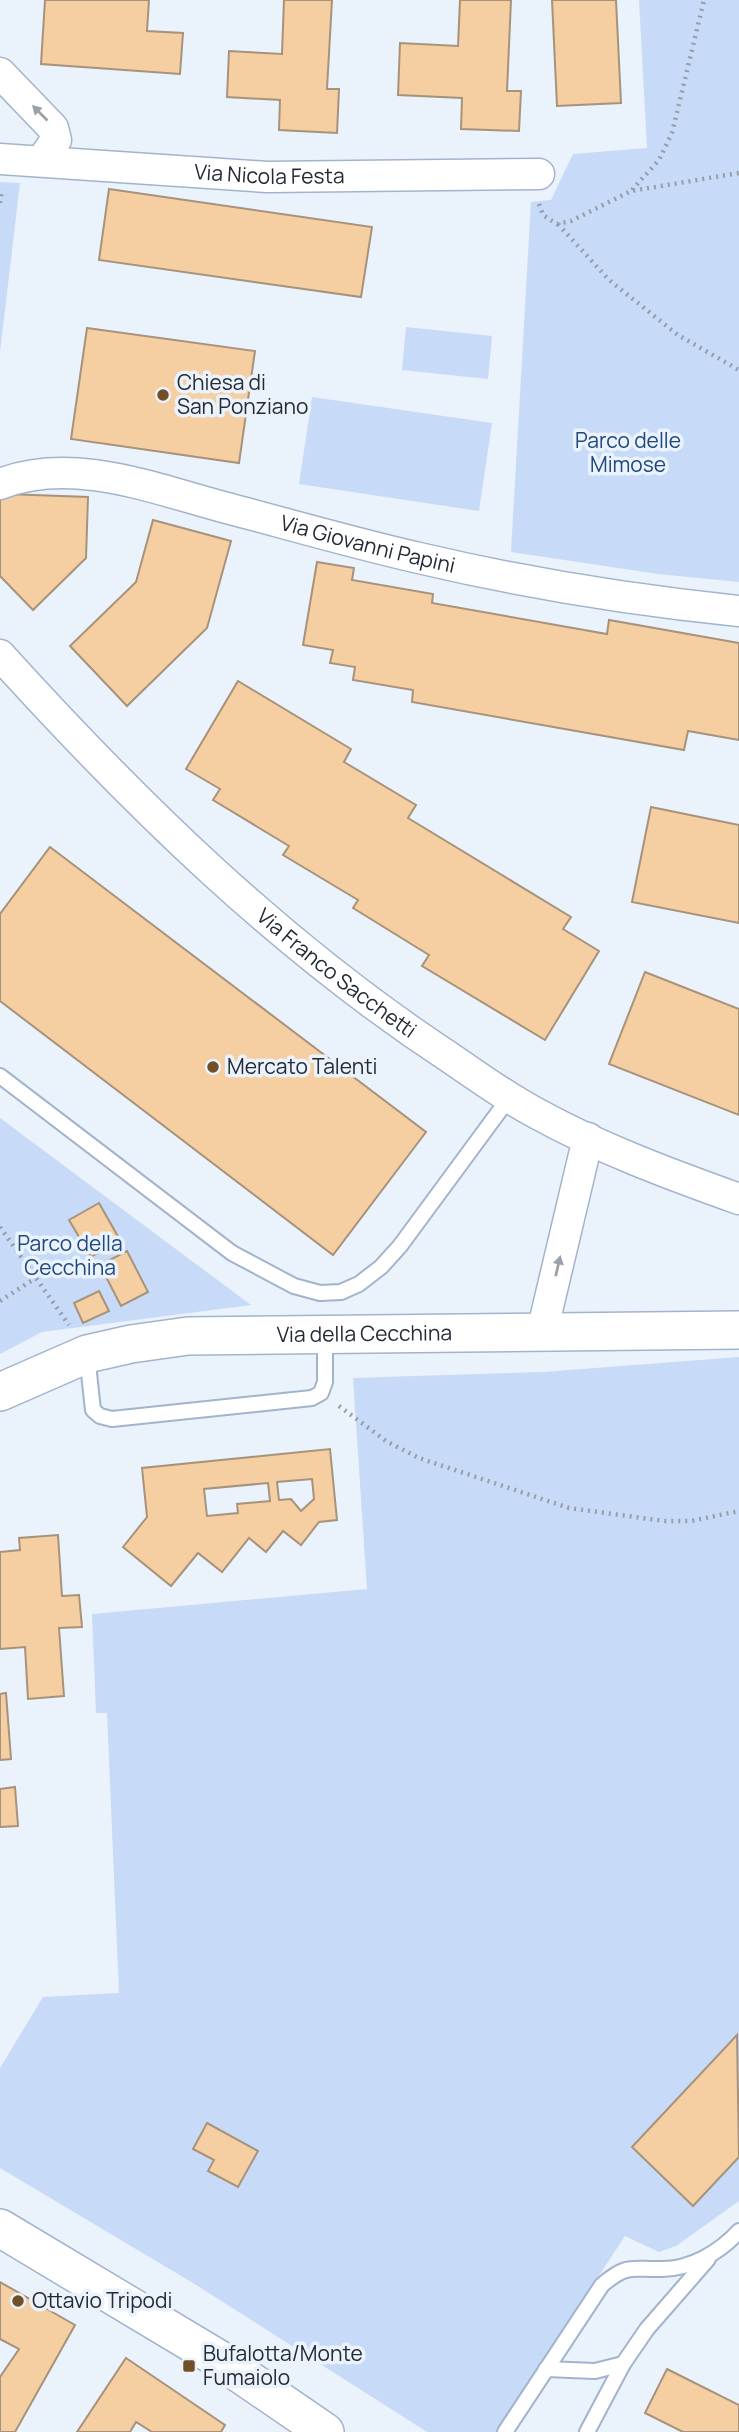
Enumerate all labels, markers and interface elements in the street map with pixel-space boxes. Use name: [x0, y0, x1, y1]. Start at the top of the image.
one-way arrow: [32, 105, 48, 121]
street label: Via Nicola Festa: [193, 157, 345, 190]
place label: Chiesa di San Ponziano: [177, 368, 308, 420]
marker: Chiesa di San Ponziano: [155, 387, 171, 403]
park label: Parco delle Mimose: [575, 426, 681, 478]
street label: Via Giovanni Papini: [277, 508, 458, 579]
street label: Via Franco Sacchetti: [251, 902, 422, 1044]
place label: Mercato Talenti: [227, 1052, 378, 1080]
marker: Mercato Talenti: [205, 1059, 221, 1075]
park label: Parco della Cecchina: [17, 1229, 123, 1281]
one-way arrow: [553, 1254, 564, 1276]
street label: Via della Cecchina: [277, 1318, 452, 1348]
place label: Ottavio Tripodi: [32, 2286, 172, 2314]
marker: Ottavio Tripodi: [10, 2293, 26, 2309]
place label: Bufalotta/Monte Fumaiolo: [203, 2339, 363, 2391]
marker: Bufalotta/Monte Fumaiolo: [181, 2358, 197, 2374]

